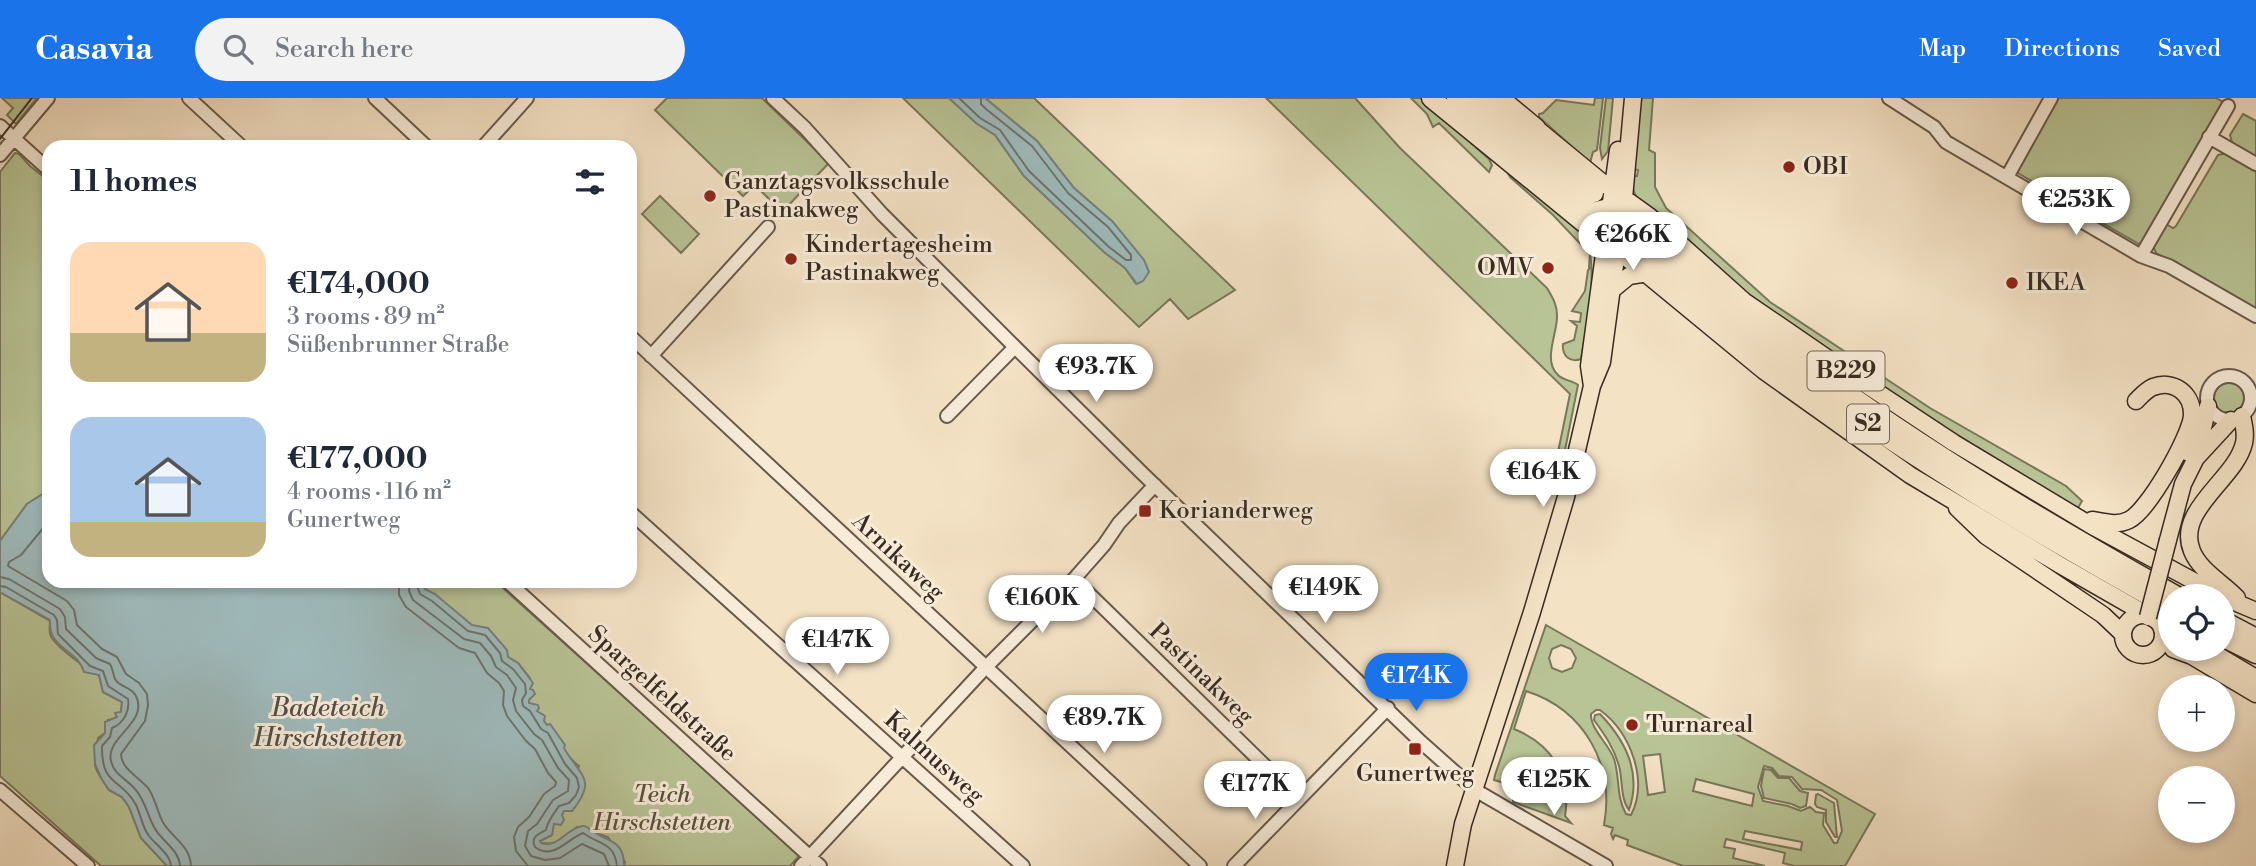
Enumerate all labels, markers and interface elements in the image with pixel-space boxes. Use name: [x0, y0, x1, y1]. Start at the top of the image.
search box: [195, 18, 685, 81]
text: Casavia: [35, 29, 153, 70]
icon: search: [219, 30, 257, 68]
text: Search here: [275, 33, 414, 65]
text: Map: [1919, 34, 1966, 64]
text: Directions: [2004, 34, 2120, 64]
text: Saved: [2158, 34, 2221, 64]
place label: OBI: [1803, 152, 1848, 182]
marker: OBI: [1781, 159, 1797, 175]
text: 11 homes: [70, 163, 197, 201]
icon: filters: [571, 163, 609, 201]
place label: Ganztagsvolksschule Pastinakweg: [724, 167, 950, 225]
pin: €253K: [2027, 178, 2125, 237]
text: €253K: [2038, 186, 2114, 214]
marker: Ganztagsvolksschule Pastinakweg: [702, 188, 718, 204]
pin: €266K: [1584, 212, 1682, 272]
text: €266K: [1595, 221, 1671, 249]
place label: Kindertagesheim Pastinakweg: [805, 230, 993, 288]
marker: Kindertagesheim Pastinakweg: [783, 251, 799, 267]
place label: OMV: [1477, 253, 1535, 283]
marker: OMV: [1540, 260, 1556, 276]
text: €174,000: [287, 265, 430, 303]
place label: IKEA: [2026, 268, 2086, 298]
icon: home: [126, 270, 210, 354]
marker: IKEA: [2004, 275, 2020, 291]
text: 3 rooms · 89 m²: [287, 303, 444, 331]
text: Süßenbrunner Straße: [287, 331, 509, 359]
pin: €93.7K: [1039, 344, 1153, 404]
road number: B229: [1808, 352, 1884, 390]
text: €93.7K: [1055, 353, 1137, 381]
road number: S2: [1847, 404, 1889, 444]
text: €177,000: [287, 440, 428, 478]
icon: home: [126, 445, 210, 529]
pin: €164K: [1494, 450, 1592, 509]
text: €164K: [1506, 458, 1580, 486]
text: 4 rooms · 116 m²: [287, 478, 451, 506]
place label: Korianderweg: [1159, 496, 1314, 526]
marker: Korianderweg: [1137, 503, 1153, 519]
text: Gunertweg: [287, 506, 400, 534]
street label: Arnikaweg: [845, 506, 951, 608]
pin: €149K: [1276, 566, 1374, 625]
text: €149K: [1288, 574, 1362, 602]
pin: €160K: [993, 575, 1091, 635]
text: €160K: [1004, 584, 1080, 612]
map controls: [2158, 584, 2235, 843]
button: locate: [2158, 584, 2235, 661]
street label: Pastinakweg: [1142, 617, 1260, 732]
pin: €147K: [788, 618, 886, 677]
street label: Spargelfeldstraße: [582, 619, 742, 769]
text: €147K: [801, 626, 873, 654]
pin: €174K: [1367, 654, 1465, 713]
text: €174K: [1381, 662, 1451, 690]
button: +: [2158, 675, 2235, 752]
water label: Badeteich Hirschstetten: [252, 692, 403, 754]
pin: €89.7K: [1047, 696, 1161, 755]
text: €89.7K: [1063, 704, 1145, 732]
street label: Kalmusweg: [878, 705, 991, 811]
place label: Turnareal: [1646, 710, 1753, 740]
marker: Turnareal: [1624, 717, 1640, 733]
marker: Gunertweg: [1407, 741, 1423, 757]
pin: €125K: [1505, 758, 1603, 817]
place label: Gunertweg: [1356, 759, 1475, 789]
pin: €177K: [1206, 762, 1304, 821]
text: €125K: [1517, 766, 1591, 794]
button: −: [2158, 766, 2235, 843]
text: €177K: [1220, 770, 1290, 798]
park label: Teich Hirschstetten: [592, 780, 732, 838]

